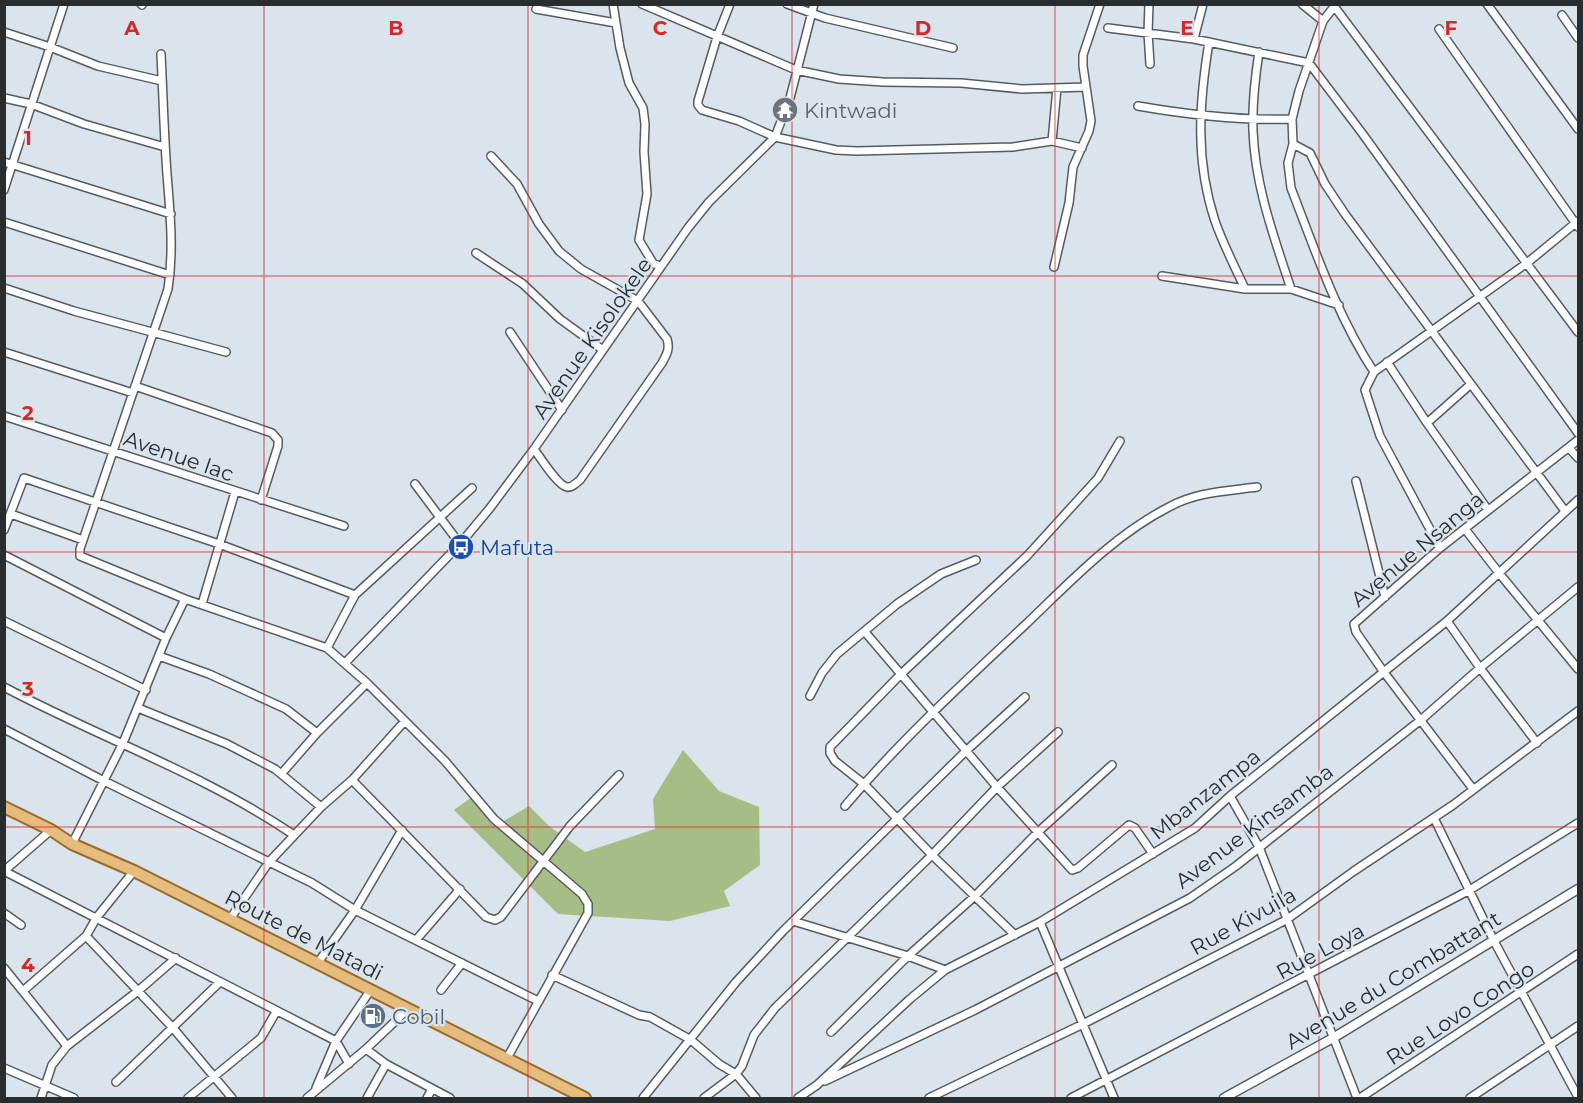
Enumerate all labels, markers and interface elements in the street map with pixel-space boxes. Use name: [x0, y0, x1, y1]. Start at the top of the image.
text: A: [123, 16, 140, 40]
text: B: [388, 16, 404, 40]
text: C: [653, 16, 668, 40]
text: D: [915, 16, 931, 40]
text: E: [1180, 16, 1194, 40]
text: F: [1445, 16, 1458, 40]
temple icon: Kintwadi: [770, 95, 800, 125]
place label: Kintwadi: [804, 98, 897, 123]
text: 1: [24, 126, 32, 150]
street label: Avenue Kisolokele: [527, 253, 657, 423]
text: 2: [22, 401, 34, 425]
street label: Avenue lac: [121, 426, 237, 486]
street label: Avenue Nsanga: [1346, 486, 1488, 612]
bus stop icon: Mafuta: [446, 532, 476, 562]
place label: Mafuta: [480, 535, 554, 560]
text: 3: [21, 677, 34, 701]
street label: Mbanzampa: [1145, 743, 1265, 845]
street label: Avenue Kinsamba: [1170, 759, 1338, 893]
street label: Rue Kivuila: [1186, 882, 1300, 960]
street label: Route de Matadi: [221, 884, 387, 986]
street label: Avenue du Combattant: [1281, 906, 1505, 1054]
street label: Rue Loya: [1272, 917, 1368, 985]
text: 4: [21, 953, 35, 977]
street label: Rue Lovo Congo: [1381, 956, 1539, 1070]
fuel station icon: Cobil: [358, 1001, 388, 1031]
place label: Cobil: [392, 1004, 445, 1029]

